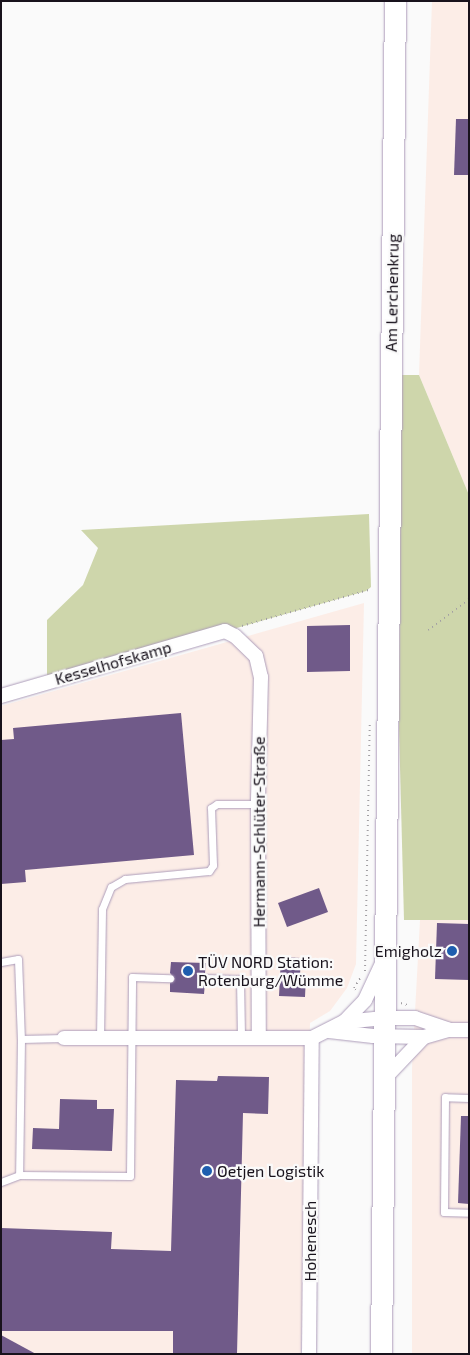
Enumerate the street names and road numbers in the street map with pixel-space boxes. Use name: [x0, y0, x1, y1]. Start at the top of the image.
street label: Am Lerchenkrug: [381, 234, 403, 352]
street label: Kesselhofskamp: [53, 637, 173, 689]
street label: Hermann-Schlüter-Straße: [249, 737, 269, 927]
street label: Hohenesch: [300, 1201, 320, 1281]

